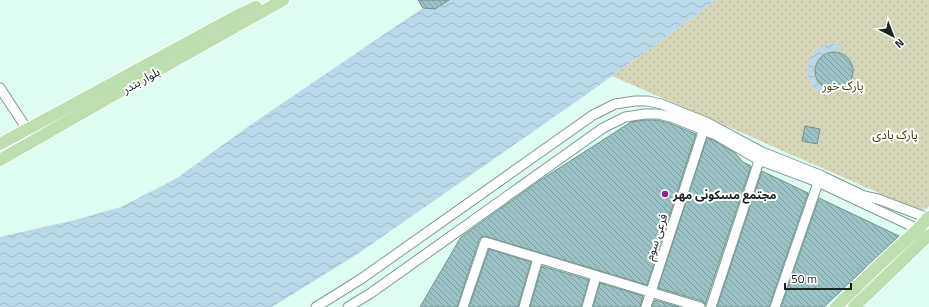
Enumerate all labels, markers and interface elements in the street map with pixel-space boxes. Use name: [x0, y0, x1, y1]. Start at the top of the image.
north arrow: [873, 16, 913, 56]
text: N: [892, 35, 908, 52]
street label: بلوار بندر: [118, 62, 163, 99]
park label: پارک خور: [821, 76, 864, 95]
park label: پارک بادی: [872, 125, 918, 144]
place label: مجتمع مسکونی مهر: [672, 185, 777, 204]
marker: مجتمع مسکونی مهر: [660, 189, 670, 199]
street label: فرعی سوم: [640, 211, 672, 263]
scale bar: [785, 265, 851, 291]
text: 50 m: [791, 269, 817, 288]

